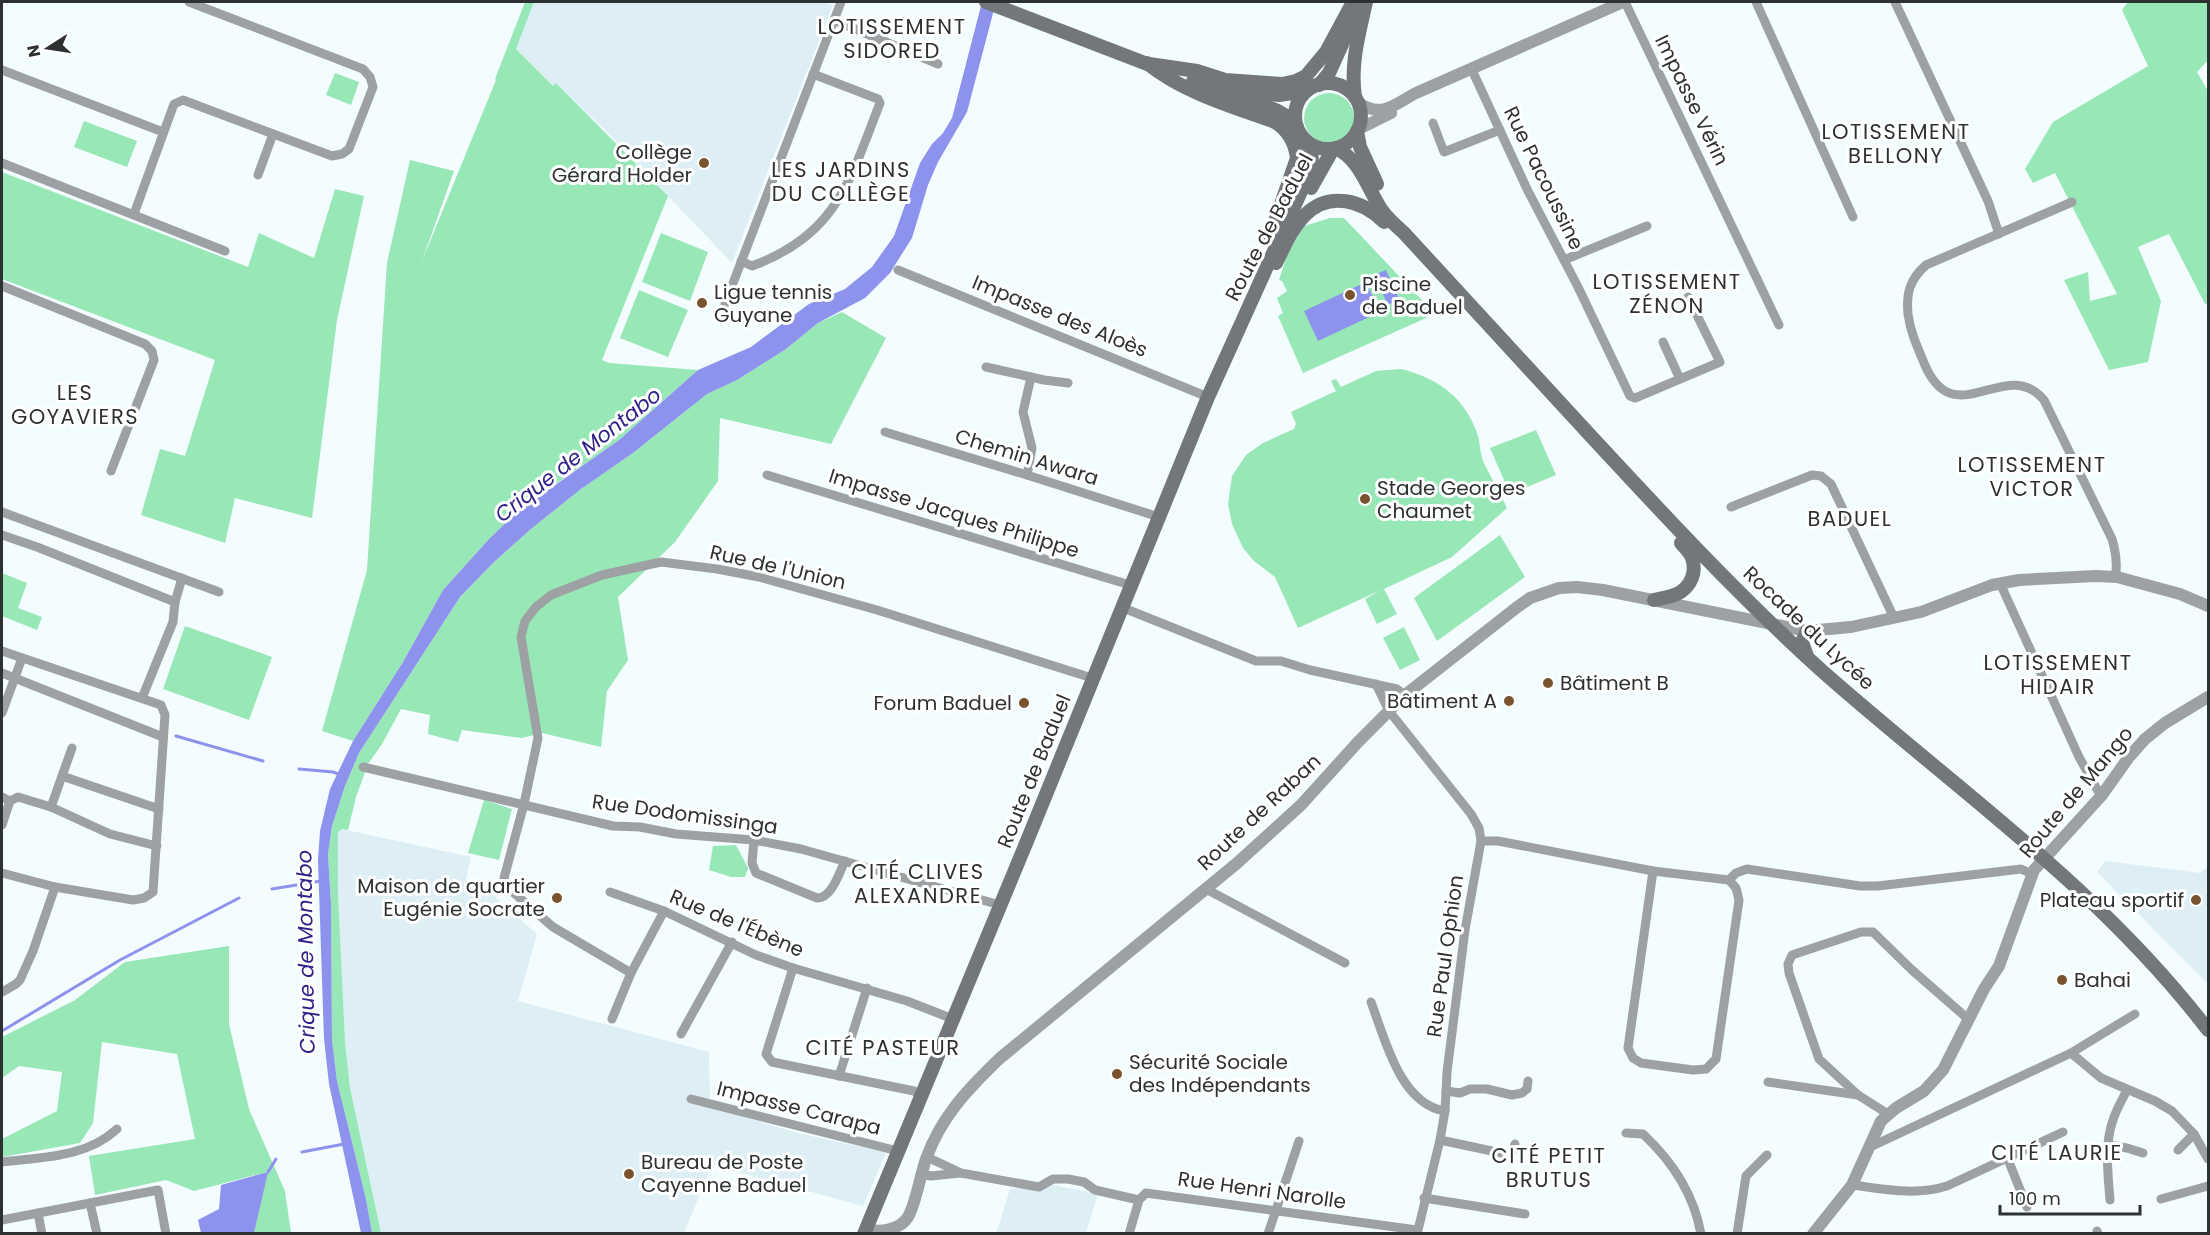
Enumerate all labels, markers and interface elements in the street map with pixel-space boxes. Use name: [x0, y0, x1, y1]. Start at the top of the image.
district label: LOTISSEMENT SIDORED: [817, 12, 967, 65]
north arrow: [18, 18, 78, 78]
street label: Impasse Vérin: [1648, 30, 1736, 170]
text: N: [21, 43, 46, 59]
street label: Rue Pacoussine: [1497, 102, 1591, 254]
district label: LOTISSEMENT BELLONY: [1821, 117, 1971, 170]
place label: Collège Gérard Holder: [552, 138, 692, 189]
street label: Route de Baduel: [1218, 148, 1320, 306]
district label: LES JARDINS DU COLLÈGE: [771, 155, 911, 208]
marker: Collège Gérard Holder: [697, 156, 711, 170]
district label: LOTISSEMENT ZÉNON: [1592, 267, 1742, 320]
street label: Impasse des Aloès: [968, 268, 1152, 364]
place label: Piscine de Baduel: [1362, 270, 1463, 321]
place label: Ligue tennis Guyane: [714, 278, 832, 329]
marker: Piscine de Baduel: [1343, 288, 1357, 302]
marker: Ligue tennis Guyane: [695, 296, 709, 310]
district label: LES GOYAVIERS: [11, 378, 139, 431]
water label: Crique de Montabo: [488, 380, 667, 529]
street label: Chemin Awara: [952, 422, 1102, 492]
district label: LOTISSEMENT VICTOR: [1957, 450, 2107, 503]
street label: Impasse Jacques Philippe: [825, 462, 1083, 564]
place label: Stade Georges Chaumet: [1377, 474, 1525, 525]
marker: Stade Georges Chaumet: [1358, 492, 1372, 506]
district label: BADUEL: [1808, 504, 1892, 533]
street label: Rue de l'Union: [707, 538, 849, 596]
street label: Rocade du Lycée: [1737, 560, 1881, 696]
district label: LOTISSEMENT HIDAIR: [1983, 648, 2133, 701]
place label: Bâtiment B: [1560, 669, 1669, 697]
marker: Bâtiment B: [1541, 676, 1555, 690]
place label: Bâtiment A: [1387, 687, 1497, 715]
place label: Forum Baduel: [874, 689, 1012, 717]
street label: Route de Baduel: [990, 690, 1078, 852]
marker: Bâtiment A: [1502, 694, 1516, 708]
marker: Forum Baduel: [1017, 696, 1031, 710]
street label: Route de Mango: [2013, 720, 2139, 864]
street label: Route de Raban: [1191, 747, 1327, 877]
street label: Rue Dodomissinga: [590, 787, 780, 841]
water label: Crique de Montabo: [289, 850, 322, 1054]
district label: CITÉ CLIVES ALEXANDRE: [851, 857, 985, 910]
place label: Maison de quartier Eugénie Socrate: [357, 872, 545, 923]
street label: Rue Paul Ophion: [1420, 873, 1470, 1039]
street label: Rue de l'Ébène: [666, 882, 808, 964]
place label: Plateau sportif: [2040, 886, 2184, 914]
marker: Maison de quartier Eugénie Socrate: [550, 891, 564, 905]
marker: Plateau sportif: [2189, 893, 2203, 907]
place label: Bahai: [2074, 966, 2131, 994]
marker: Bahai: [2055, 973, 2069, 987]
district label: CITÉ PASTEUR: [806, 1033, 960, 1062]
place label: Sécurité Sociale des Indépendants: [1129, 1048, 1311, 1099]
marker: Sécurité Sociale des Indépendants: [1110, 1067, 1124, 1081]
street label: Impasse Carapa: [714, 1074, 884, 1142]
district label: CITÉ LAURIE: [1991, 1138, 2123, 1167]
district label: CITÉ PETIT BRUTUS: [1492, 1141, 1606, 1194]
place label: Bureau de Poste Cayenne Baduel: [641, 1148, 806, 1199]
street label: Rue Henri Narolle: [1176, 1164, 1348, 1216]
marker: Bureau de Poste Cayenne Baduel: [622, 1167, 636, 1181]
scale bar: [2000, 1178, 2140, 1216]
text: 100 m: [2009, 1186, 2061, 1211]

